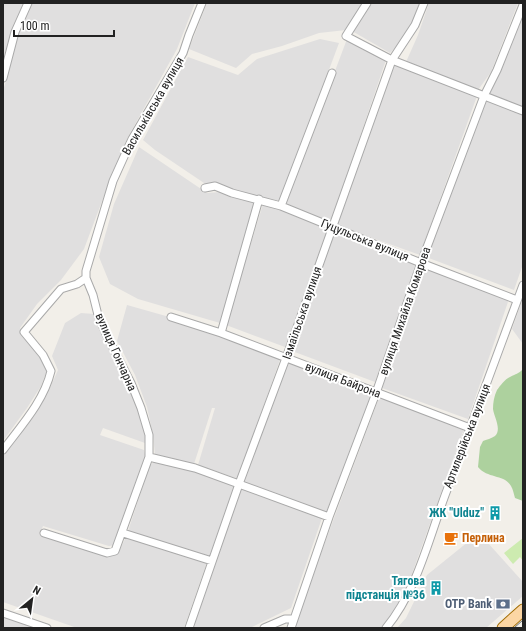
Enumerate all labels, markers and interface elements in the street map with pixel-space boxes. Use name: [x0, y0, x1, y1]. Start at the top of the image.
scale bar: [14, 12, 114, 38]
text: 100 m: [20, 19, 50, 33]
street label: Васильківська вулиця: [119, 54, 187, 158]
street label: Гуцульська вулиця: [319, 216, 411, 264]
street label: вулиця Михайла Комарова: [376, 245, 434, 377]
street label: Ізмаїльська вулиця: [280, 265, 324, 361]
street label: вулиця Гончарна: [93, 311, 140, 393]
street label: вулиця Байрона: [303, 359, 383, 401]
street label: Артилерійська вулиця: [441, 382, 493, 490]
building icon: ЖК "Ulduz": [487, 505, 503, 521]
place label: ЖК "Ulduz": [429, 506, 484, 520]
cafe icon: Перлина: [443, 530, 459, 546]
place label: Перлина: [462, 531, 505, 545]
place label: Тягова пiдстанцiя №36: [346, 574, 425, 602]
north arrow: [12, 579, 52, 619]
building icon: Тягова пiдстанцiя №36: [428, 580, 444, 596]
text: N: [31, 583, 43, 598]
bank icon: OTP Bank: [495, 596, 511, 612]
place label: OTP Bank: [445, 597, 492, 611]

